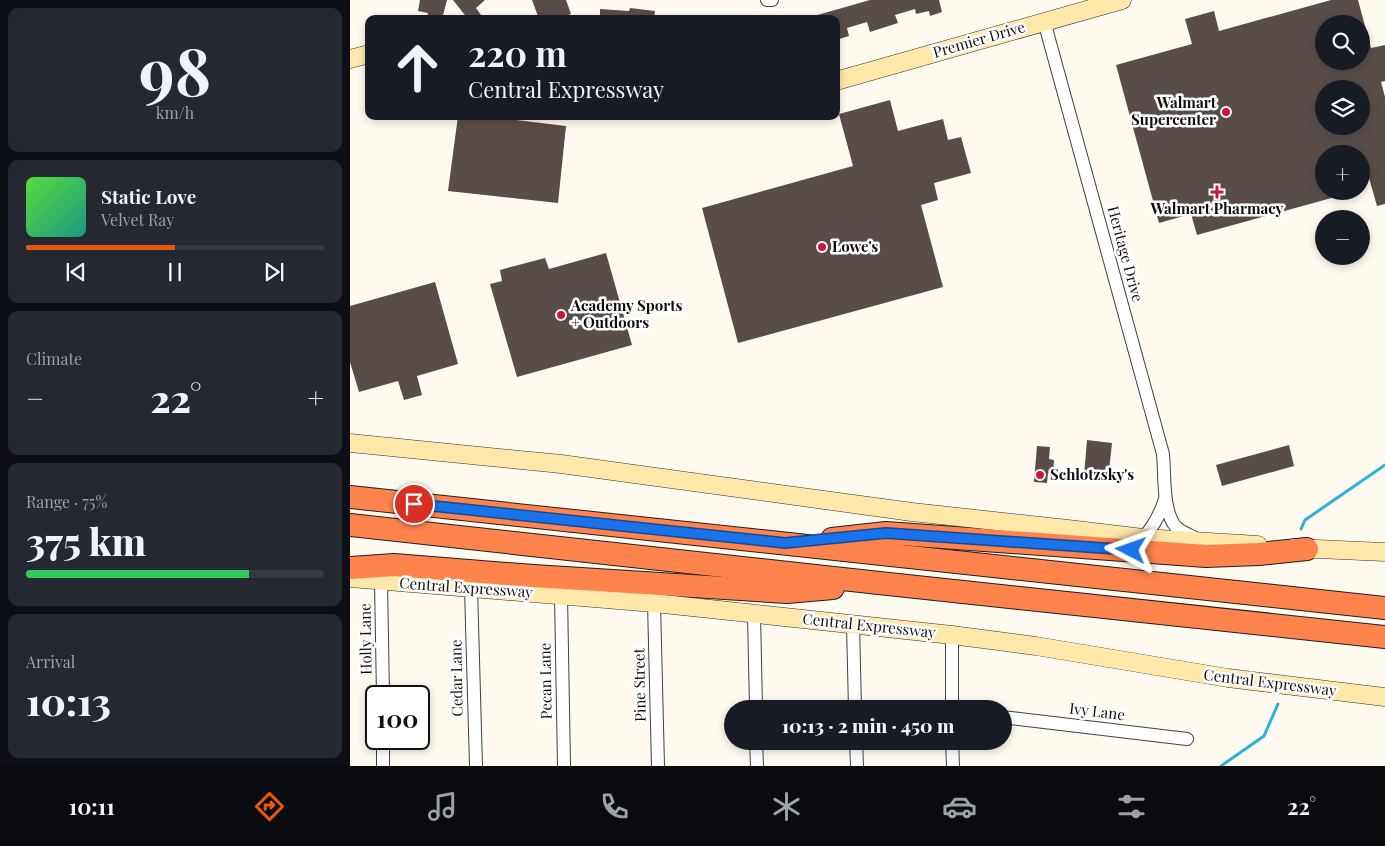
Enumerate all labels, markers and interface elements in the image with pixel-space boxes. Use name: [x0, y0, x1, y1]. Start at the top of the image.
map controls: [1315, 15, 1370, 265]
button: search: [1315, 15, 1370, 70]
street label: Premier Drive: [930, 16, 1027, 62]
text: 98: [139, 26, 211, 112]
text: 220 m: [468, 29, 567, 76]
icon: ahead: [385, 35, 450, 100]
text: Central Expressway: [468, 74, 664, 104]
button: layers: [1315, 80, 1370, 135]
place label: Walmart Supercenter: [1131, 92, 1217, 129]
text: km/h: [156, 102, 194, 123]
marker: Walmart Supercenter: [1220, 106, 1232, 118]
button: +: [1315, 145, 1370, 200]
text: Static Love: [101, 183, 196, 209]
marker: Walmart Pharmacy: [1211, 186, 1223, 198]
place label: Walmart Pharmacy: [1150, 198, 1284, 218]
street label: Heritage Drive: [1104, 204, 1148, 304]
text: Velvet Ray: [101, 209, 174, 230]
button: −: [1315, 210, 1370, 265]
place label: Lowe's: [832, 236, 878, 256]
marker: Lowe's: [816, 241, 828, 253]
icon: previous: [62, 258, 90, 286]
icon: pause: [161, 258, 189, 286]
icon: next: [260, 258, 288, 286]
place label: Academy Sports + Outdoors: [570, 295, 682, 332]
marker: Academy Sports + Outdoors: [555, 309, 567, 321]
text: Climate: [26, 348, 82, 369]
text: 22°: [150, 372, 202, 423]
text: −: [26, 379, 44, 416]
text: +: [308, 379, 324, 416]
place label: Schlotzsky's: [1050, 464, 1134, 484]
marker: Schlotzsky's: [1034, 469, 1046, 481]
pin: [393, 483, 435, 525]
icon: arrive: [400, 490, 428, 518]
text: Range · 75%: [26, 491, 107, 512]
text: 375 km: [26, 515, 146, 566]
position arrow: [1104, 523, 1156, 575]
street label: Central Expressway: [399, 572, 534, 602]
street label: Holly Lane: [354, 603, 376, 675]
street label: Central Expressway: [802, 608, 937, 642]
street label: Cedar Lane: [445, 639, 467, 717]
street label: Pecan Lane: [534, 643, 556, 719]
street label: Pine Street: [628, 647, 650, 722]
text: Arrival: [26, 651, 75, 672]
street label: Central Expressway: [1203, 664, 1338, 700]
text: 10:13: [26, 675, 111, 726]
speed limit sign: 100: [365, 685, 430, 750]
street label: Ivy Lane: [1068, 698, 1126, 724]
text: 10:13 · 2 min · 450 m: [782, 712, 954, 738]
icon: directions: [252, 789, 287, 824]
icon: music: [425, 789, 460, 824]
icon: phone: [597, 789, 632, 824]
icon: climate: [769, 789, 804, 824]
icon: car: [942, 789, 977, 824]
icon: filters: [1114, 789, 1149, 824]
text: 10:11: [69, 791, 115, 821]
text: 22°: [1287, 791, 1316, 821]

